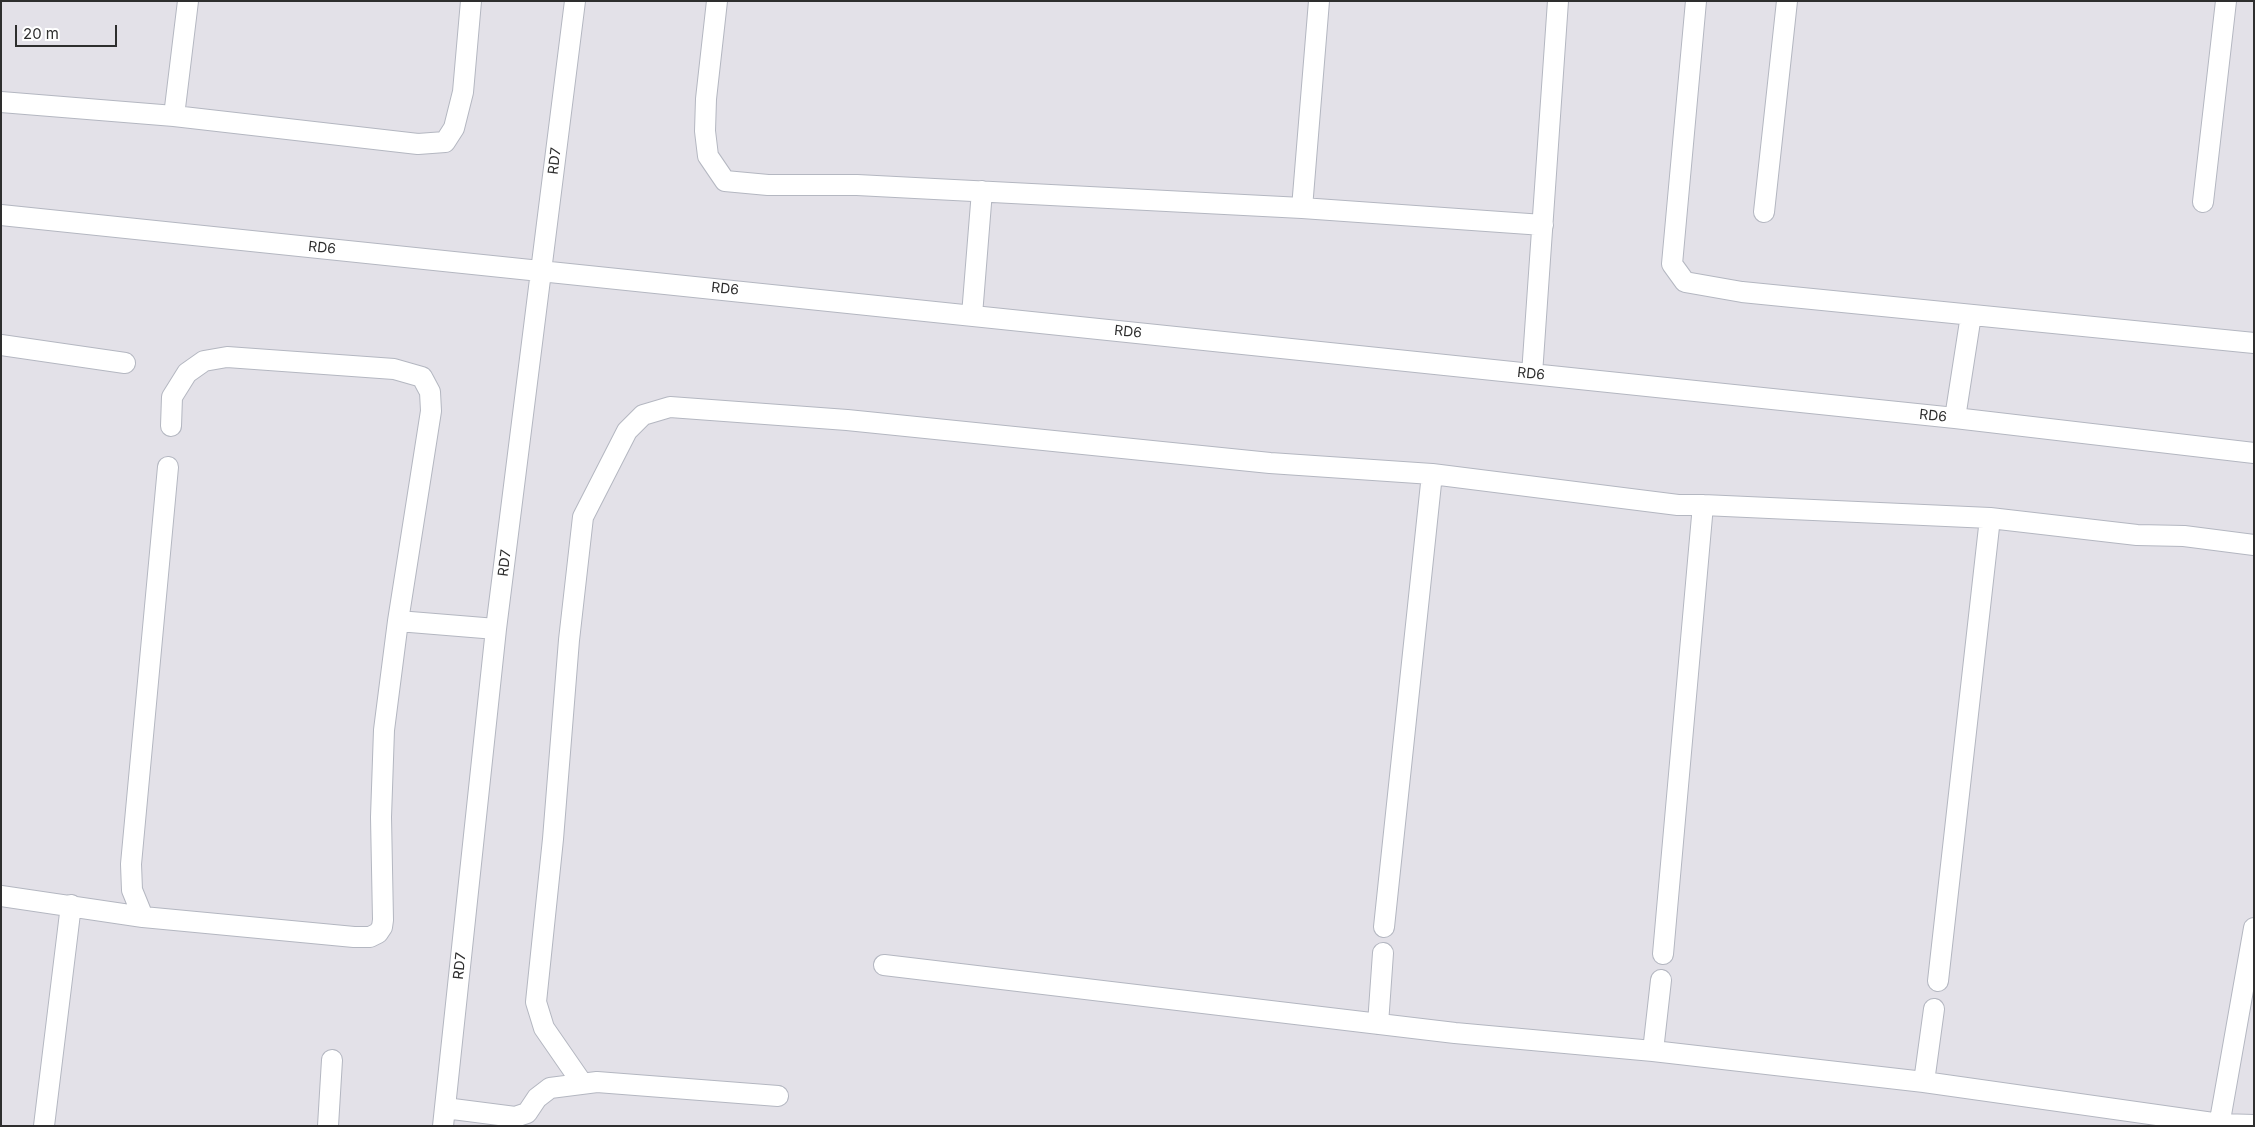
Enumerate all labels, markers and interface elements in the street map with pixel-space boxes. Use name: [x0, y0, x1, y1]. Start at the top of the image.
scale bar: [18, 15, 120, 47]
text: 20 m: [23, 24, 59, 43]
street label: RD7: [545, 147, 565, 175]
street label: RD6: [307, 238, 337, 258]
street label: RD6: [710, 279, 740, 299]
street label: RD6: [1113, 322, 1143, 342]
street label: RD6: [1516, 364, 1546, 384]
street label: RD6: [1918, 406, 1948, 426]
street label: RD7: [495, 549, 515, 577]
street label: RD7: [450, 952, 470, 980]

